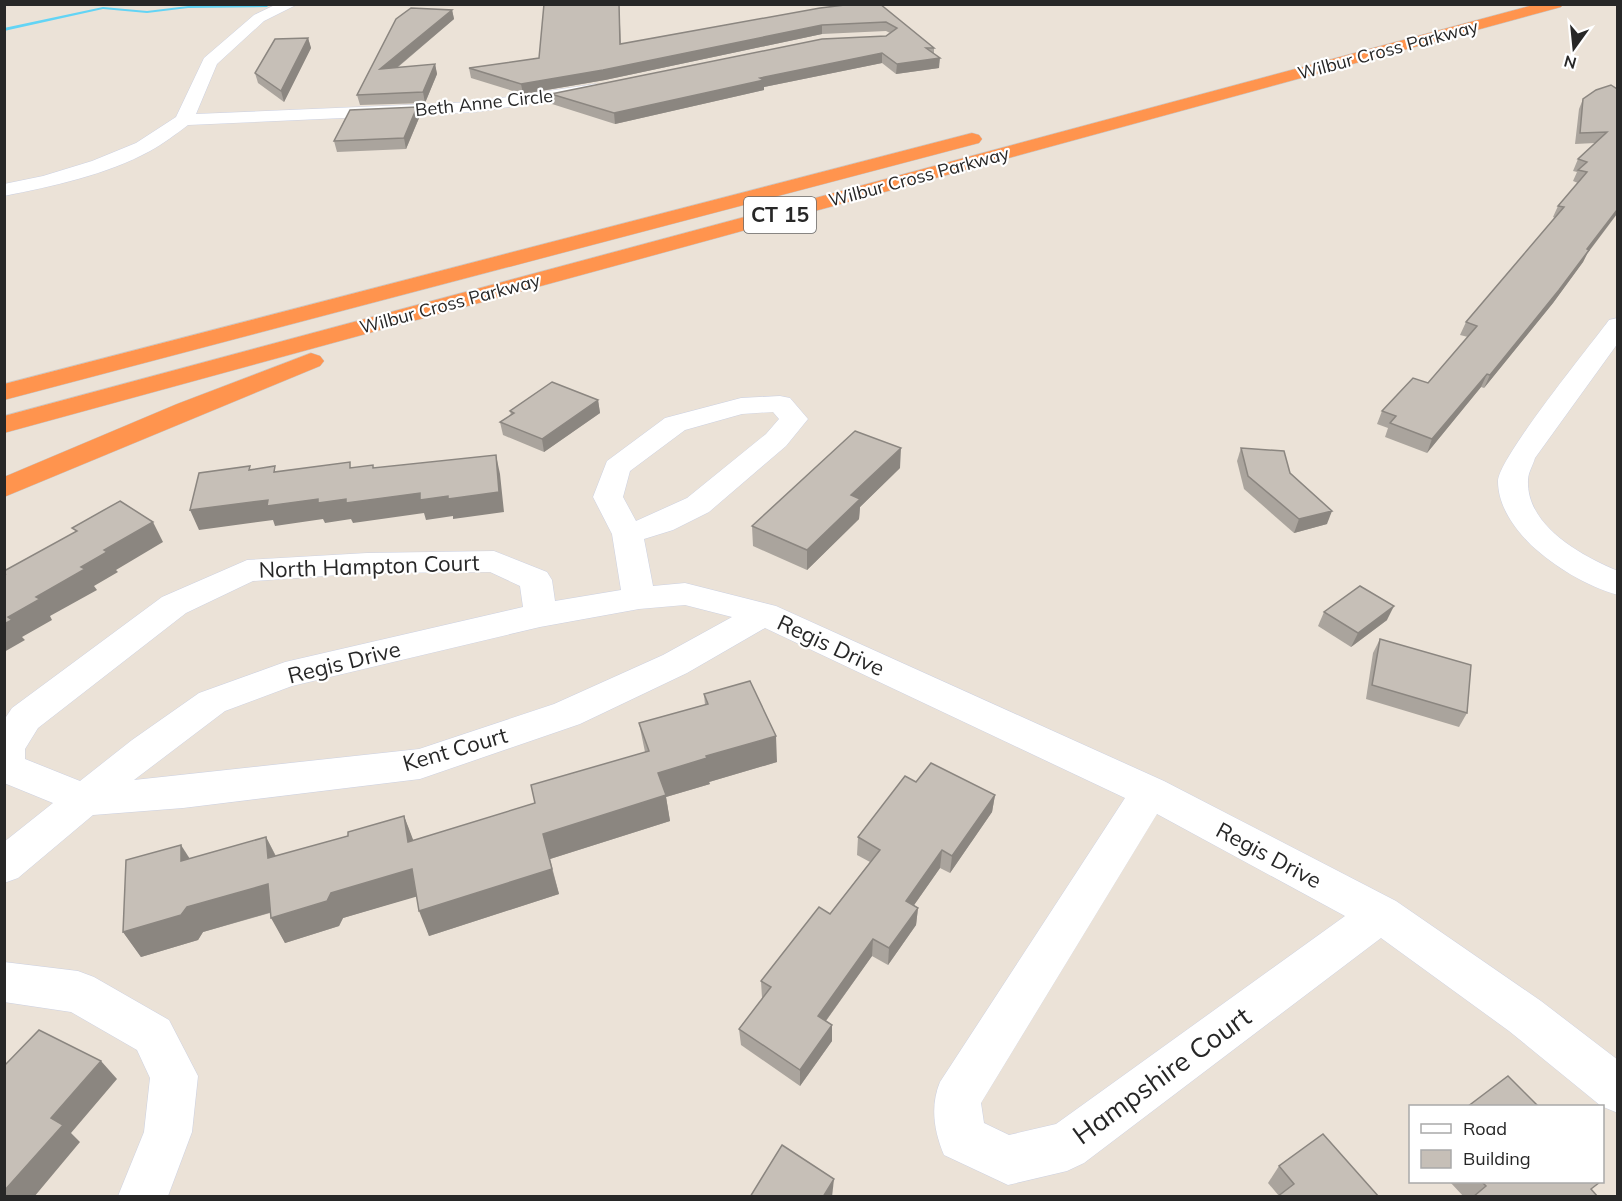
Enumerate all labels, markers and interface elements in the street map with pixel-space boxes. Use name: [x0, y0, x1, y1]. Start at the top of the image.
street label: Wilbur Cross Parkway: [1295, 14, 1481, 85]
north arrow: [1544, 18, 1604, 78]
text: N: [1562, 51, 1579, 74]
street label: Beth Anne Circle: [414, 84, 554, 121]
street label: Wilbur Cross Parkway: [826, 141, 1012, 212]
road number: CT 15: [744, 197, 816, 233]
street label: Wilbur Cross Parkway: [357, 268, 543, 339]
street label: North Hampton Court: [258, 548, 480, 584]
street label: Regis Drive: [773, 608, 889, 682]
street label: Regis Drive: [285, 634, 403, 690]
street label: Kent Court: [399, 721, 511, 777]
street label: Regis Drive: [1212, 816, 1326, 894]
street label: Hampshire Court: [1066, 999, 1257, 1151]
legend: [1409, 1105, 1604, 1183]
text: Road: [1463, 1117, 1507, 1140]
text: Building: [1463, 1147, 1531, 1170]

